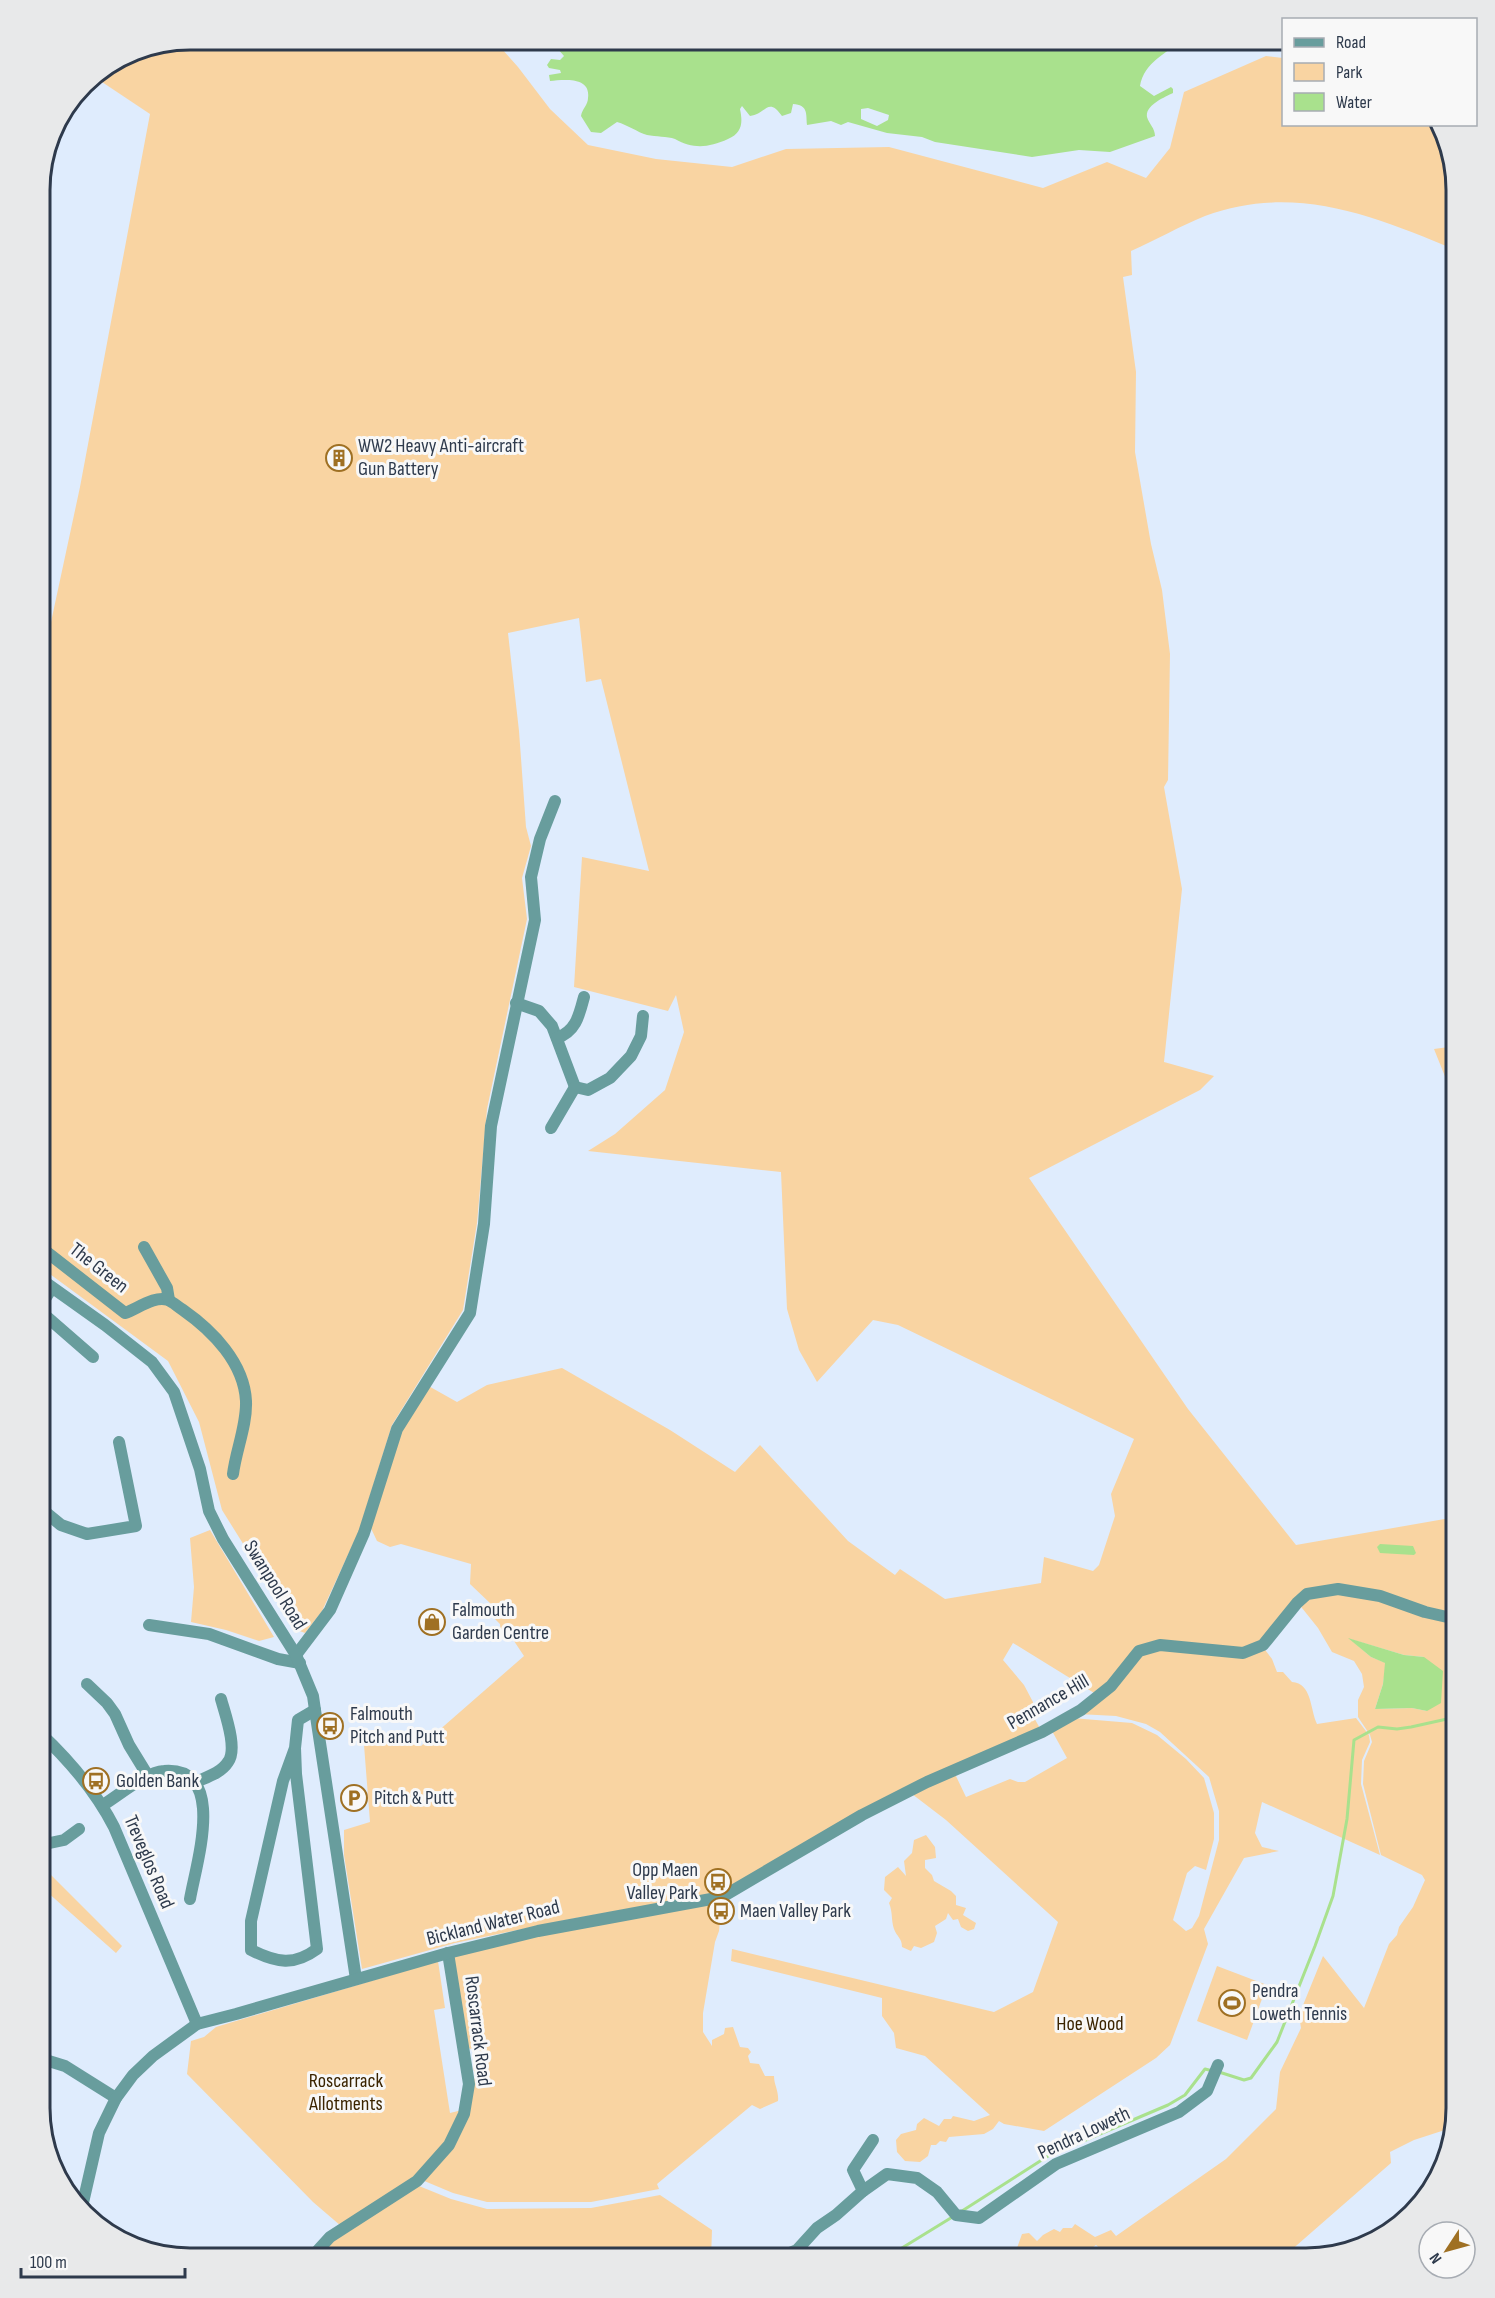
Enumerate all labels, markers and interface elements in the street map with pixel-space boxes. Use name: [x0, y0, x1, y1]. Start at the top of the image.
legend: [1282, 18, 1477, 126]
text: Road: [1336, 32, 1366, 53]
text: Park: [1336, 62, 1362, 83]
text: Water: [1336, 92, 1372, 113]
place label: WW2 Heavy Anti-aircraft Gun Battery: [358, 434, 524, 481]
building icon: WW2 Heavy Anti-aircraft Gun Battery: [324, 443, 354, 473]
street label: The Green: [65, 1238, 133, 1298]
street label: Swanpool Road: [238, 1536, 312, 1634]
place label: Falmouth Garden Centre: [452, 1598, 549, 1645]
shop icon: Falmouth Garden Centre: [417, 1607, 447, 1637]
street label: Pennance Hill: [1003, 1669, 1093, 1735]
place label: Falmouth Pitch and Putt: [350, 1702, 445, 1749]
bus stop icon: Falmouth Pitch and Putt: [315, 1711, 345, 1741]
bus stop icon: Golden Bank: [81, 1766, 111, 1796]
place label: Golden Bank: [116, 1769, 199, 1793]
parking icon: Pitch & Putt: [339, 1783, 369, 1813]
place label: Pitch & Putt: [374, 1786, 454, 1810]
street label: Treveglos Road: [119, 1812, 179, 1912]
place label: Opp Maen Valley Park: [626, 1858, 698, 1905]
bus stop icon: Opp Maen Valley Park: [703, 1867, 733, 1897]
street label: Bickland Water Road: [424, 1895, 562, 1951]
bus stop icon: Maen Valley Park: [706, 1896, 736, 1926]
place label: Maen Valley Park: [740, 1899, 851, 1923]
street label: Roscarrack Road: [459, 1974, 497, 2088]
place label: Pendra Loweth Tennis: [1252, 1979, 1347, 2026]
sports icon: Pendra Loweth Tennis: [1217, 1988, 1247, 2018]
park label: Hoe Wood: [1056, 2012, 1124, 2036]
park label: Roscarrack Allotments: [308, 2069, 384, 2116]
street label: Pendra Loweth: [1034, 2101, 1134, 2165]
north arrow: [1417, 2220, 1477, 2280]
scale bar: [21, 2241, 184, 2279]
text: N: [1426, 2249, 1446, 2267]
text: 100 m: [30, 2252, 67, 2273]

